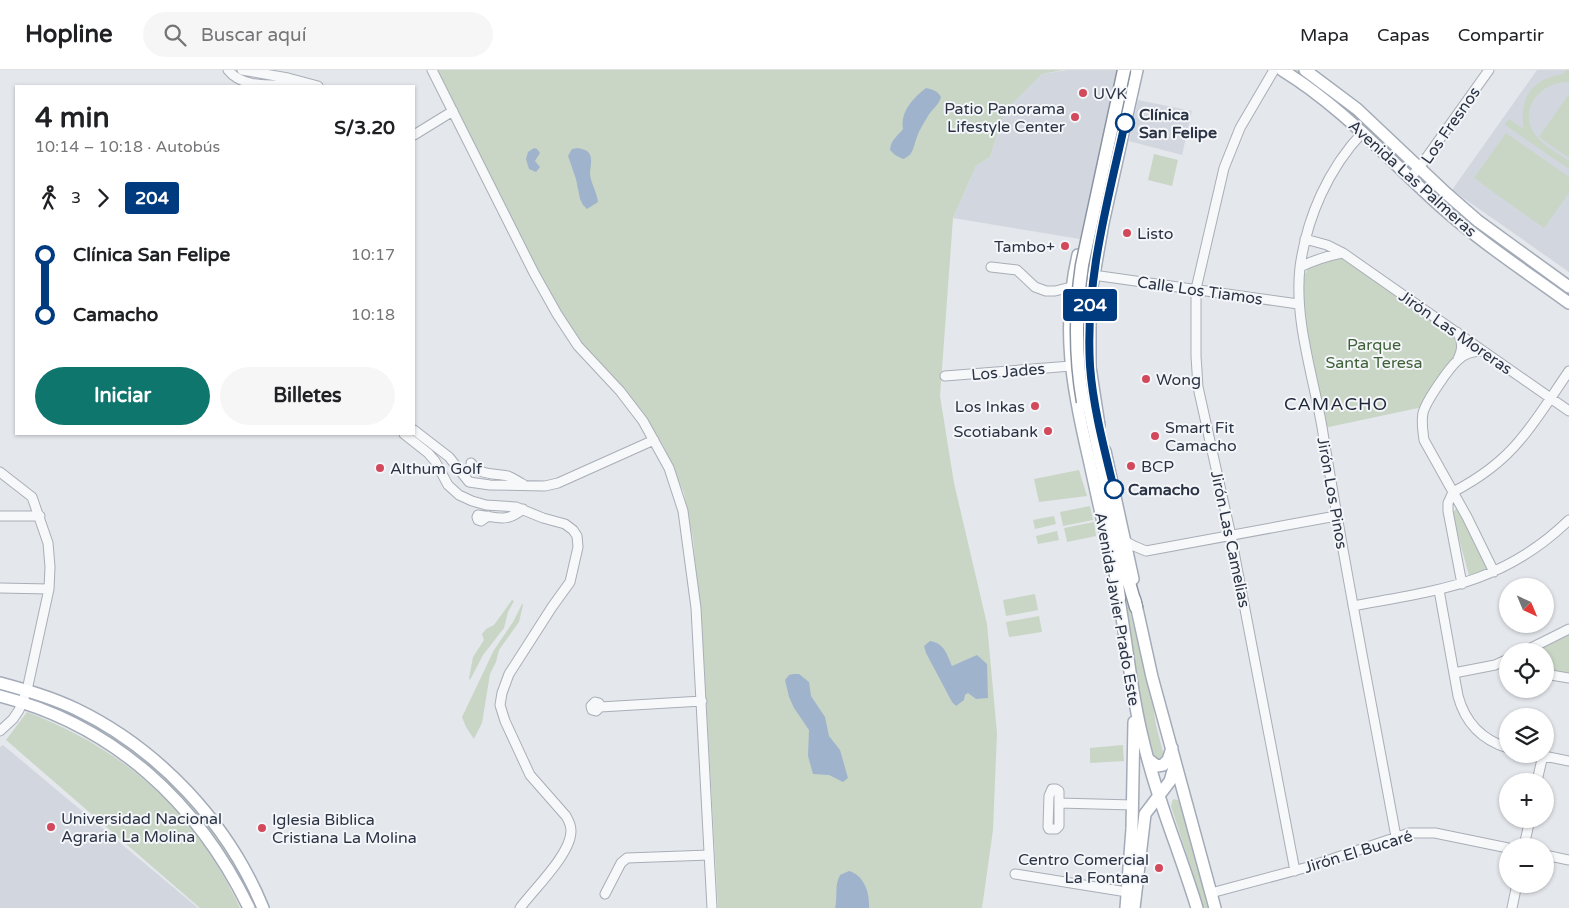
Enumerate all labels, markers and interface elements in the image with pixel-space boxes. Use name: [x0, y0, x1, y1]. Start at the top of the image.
search box: [143, 12, 493, 57]
text: Hopline: [25, 20, 113, 49]
icon: search: [161, 21, 189, 49]
text: Buscar aquí: [201, 24, 306, 46]
text: Mapa: [1300, 24, 1349, 46]
text: Capas: [1377, 24, 1430, 46]
text: Compartir: [1458, 24, 1544, 46]
street label: Los Fresnos: [1417, 83, 1485, 168]
place label: UVK: [1093, 84, 1127, 104]
marker: UVK: [1077, 87, 1089, 99]
place label: Patio Panorama Lifestyle Center: [944, 99, 1066, 137]
text: 4 min: [35, 101, 110, 135]
place label: Clínica San Felipe: [1139, 105, 1217, 143]
marker: Patio Panorama Lifestyle Center: [1069, 111, 1081, 123]
marker: Clínica San Felipe: [1115, 113, 1135, 133]
street label: Avenida Las Palmeras: [1344, 116, 1481, 242]
text: S/3.20: [334, 117, 395, 139]
text: 10:14 – 10:18 · Autobús: [35, 137, 220, 157]
icon: walk: [35, 184, 63, 212]
icon: forward: [89, 184, 117, 212]
text: 204: [135, 187, 169, 209]
text: 3: [71, 188, 81, 208]
place label: Listo: [1137, 224, 1174, 244]
marker: Listo: [1121, 227, 1133, 239]
place label: Tambo+: [994, 237, 1055, 257]
marker: Tambo+: [1059, 240, 1071, 252]
text: Clínica San Felipe: [73, 244, 230, 266]
text: 10:17: [351, 245, 395, 265]
street label: Calle Los Tiamos: [1136, 272, 1264, 310]
street label: Jirón Las Moreras: [1395, 286, 1516, 379]
line badge: 204: [1061, 289, 1119, 321]
text: 204: [1073, 294, 1107, 316]
text: Camacho: [73, 304, 158, 326]
text: 10:18: [351, 305, 395, 325]
park label: Parque Santa Teresa: [1325, 335, 1423, 373]
street label: Los Jades: [970, 359, 1046, 385]
button: Iniciar: [35, 367, 210, 425]
button: Billetes: [220, 367, 395, 425]
place label: Wong: [1156, 370, 1201, 390]
marker: Wong: [1140, 373, 1152, 385]
district label: CAMACHO: [1284, 393, 1388, 415]
place label: Los Inkas: [955, 397, 1025, 417]
marker: Los Inkas: [1029, 400, 1041, 412]
place label: Smart Fit Camacho: [1165, 418, 1237, 456]
place label: Scotiabank: [953, 422, 1038, 442]
marker: Scotiabank: [1042, 425, 1054, 437]
marker: Smart Fit Camacho: [1149, 430, 1161, 442]
street label: Jirón Los Pinos: [1312, 436, 1352, 551]
place label: BCP: [1141, 457, 1174, 477]
place label: Althum Golf: [390, 459, 483, 479]
marker: BCP: [1125, 460, 1137, 472]
marker: Althum Golf: [374, 462, 386, 474]
street label: Jirón Las Camelias: [1206, 469, 1254, 610]
marker: Camacho: [1104, 479, 1124, 499]
place label: Camacho: [1128, 480, 1200, 500]
street label: Avenida Javier Prado Este: [1090, 511, 1144, 708]
north arrow: [1499, 578, 1554, 632]
map controls: [1499, 578, 1554, 893]
button: locate: [1499, 643, 1554, 698]
button: layers: [1499, 708, 1554, 763]
button: +: [1499, 773, 1554, 828]
place label: Universidad Nacional Agraria La Molina: [61, 809, 222, 847]
place label: Iglesia Biblica Cristiana La Molina: [272, 810, 417, 848]
marker: Universidad Nacional Agraria La Molina: [45, 821, 57, 833]
marker: Iglesia Biblica Cristiana La Molina: [256, 822, 268, 834]
street label: Jirón El Bucaré: [1302, 826, 1415, 878]
button: −: [1499, 838, 1554, 893]
place label: Centro Comercial La Fontana: [1018, 850, 1149, 888]
marker: Centro Comercial La Fontana: [1153, 862, 1165, 874]

